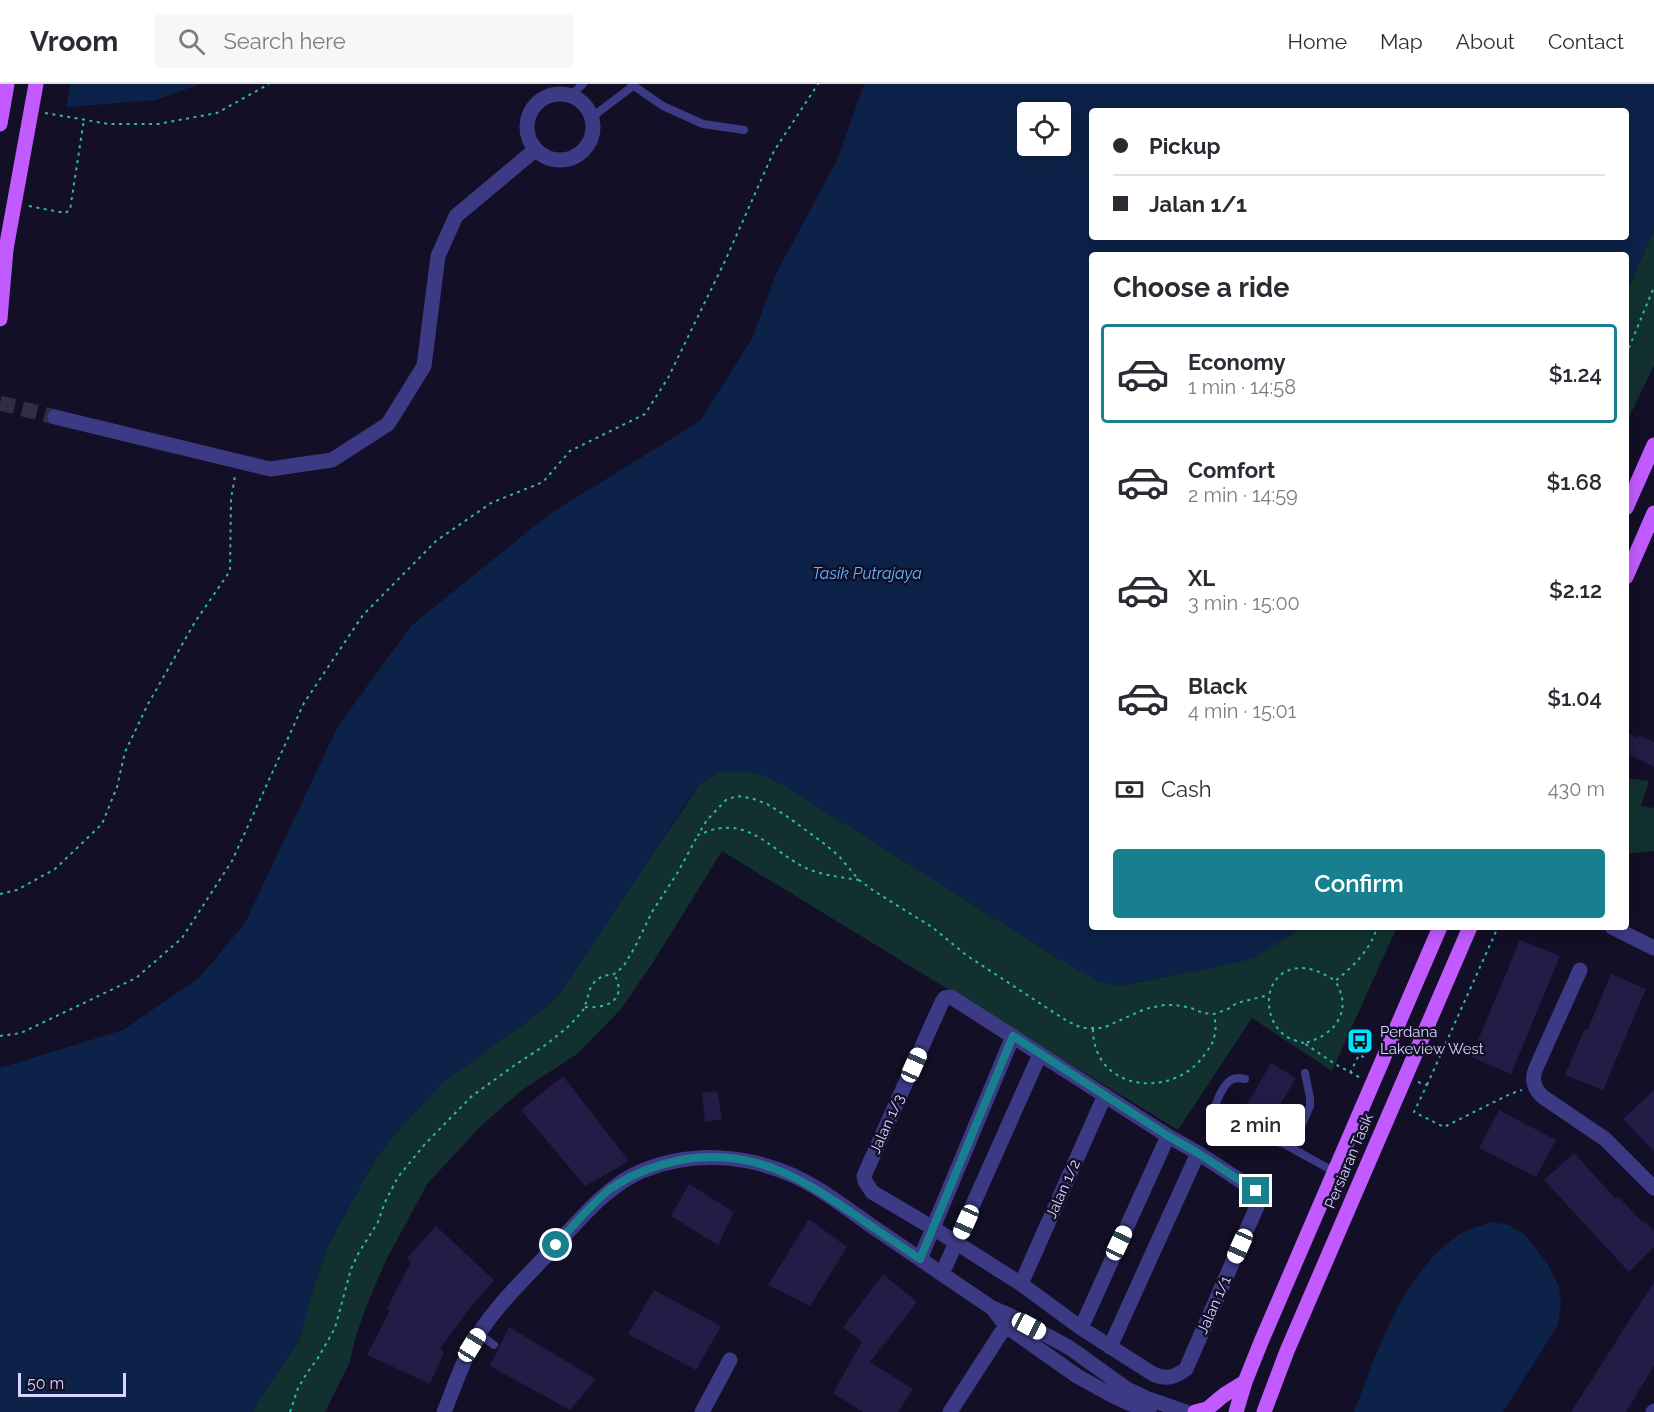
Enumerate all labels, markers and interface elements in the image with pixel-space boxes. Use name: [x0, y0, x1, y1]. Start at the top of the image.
search box: [154, 14, 574, 68]
text: Vroom: [30, 25, 118, 58]
icon: search: [175, 25, 208, 58]
text: Search here: [223, 28, 346, 54]
text: Home: [1288, 29, 1347, 54]
text: Map: [1380, 29, 1423, 54]
text: About: [1456, 29, 1515, 54]
text: Contact: [1548, 29, 1624, 54]
map controls: [1017, 102, 1071, 156]
button: locate: [1017, 102, 1071, 156]
text: Pickup: [1149, 133, 1221, 159]
text: Jalan 1/1: [1149, 191, 1247, 217]
text: Choose a ride: [1113, 272, 1289, 303]
icon: car: [1116, 347, 1170, 401]
text: Economy: [1188, 349, 1286, 375]
text: $1.24: [1549, 361, 1602, 387]
text: 1 min · 14:58: [1188, 375, 1296, 399]
icon: car: [1116, 455, 1170, 509]
text: Comfort: [1188, 457, 1275, 483]
text: $1.68: [1547, 469, 1602, 495]
text: 2 min · 14:59: [1188, 483, 1298, 507]
icon: car: [1116, 563, 1170, 617]
water label: Tasik Putrajaya: [812, 564, 922, 583]
text: XL: [1188, 565, 1215, 591]
text: $2.12: [1549, 577, 1602, 603]
text: 3 min · 15:00: [1188, 591, 1300, 615]
icon: car: [1116, 671, 1170, 725]
text: Black: [1188, 673, 1247, 699]
text: $1.04: [1547, 685, 1602, 711]
text: 4 min · 15:01: [1188, 699, 1296, 723]
icon: cash: [1113, 773, 1146, 806]
text: Cash: [1161, 776, 1212, 802]
text: 430 m: [1548, 777, 1605, 801]
button: Confirm: [1113, 849, 1605, 918]
place label: Perdana Lakeview West: [1380, 1023, 1484, 1058]
bus stop icon: Perdana Lakeview West: [1345, 1026, 1375, 1056]
car: [898, 1045, 930, 1085]
street label: Jalan 1/3: [866, 1091, 908, 1157]
callout: 2 min: [1206, 1104, 1306, 1146]
street label: Persiaran Tasik: [1321, 1111, 1377, 1211]
text: 2 min: [1230, 1113, 1281, 1137]
street label: Jalan 1/2: [1042, 1156, 1084, 1221]
route end: [1242, 1177, 1269, 1204]
car: [950, 1202, 982, 1242]
car: [1103, 1223, 1135, 1263]
car: [1224, 1226, 1256, 1266]
route start: [542, 1231, 569, 1258]
street label: Jalan 1/1: [1193, 1273, 1235, 1337]
car: [1009, 1310, 1049, 1342]
car: [455, 1325, 489, 1365]
scale bar: [18, 1370, 126, 1398]
text: 50 m: [27, 1374, 64, 1393]

